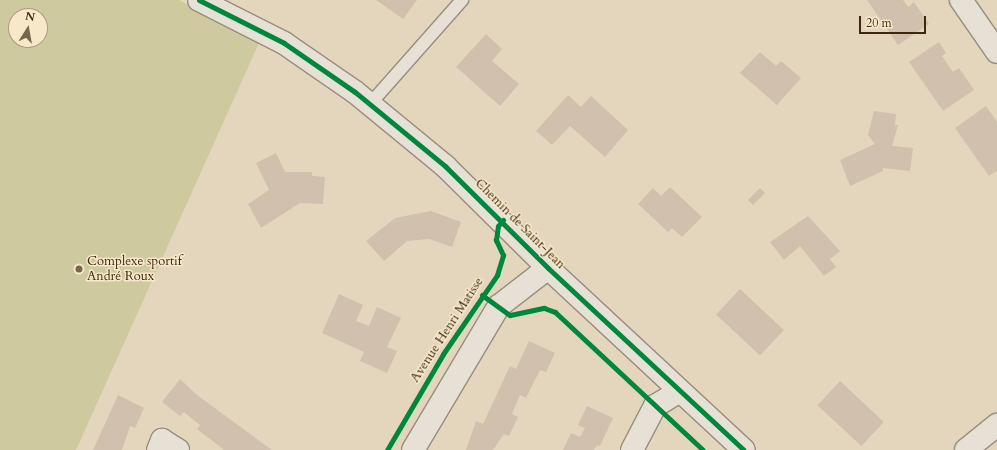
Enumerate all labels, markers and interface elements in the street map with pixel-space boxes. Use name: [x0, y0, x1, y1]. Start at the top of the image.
north arrow: [8, 8, 48, 48]
text: N: [24, 8, 36, 25]
scale bar: [861, 8, 928, 34]
text: 20 m: [866, 15, 892, 31]
street label: Chemin de Saint-Jean: [472, 176, 568, 272]
place label: Complexe sportif André Roux: [87, 254, 182, 285]
marker: Complexe sportif André Roux: [74, 264, 84, 274]
street label: Avenue Henri Matisse: [407, 275, 487, 385]

